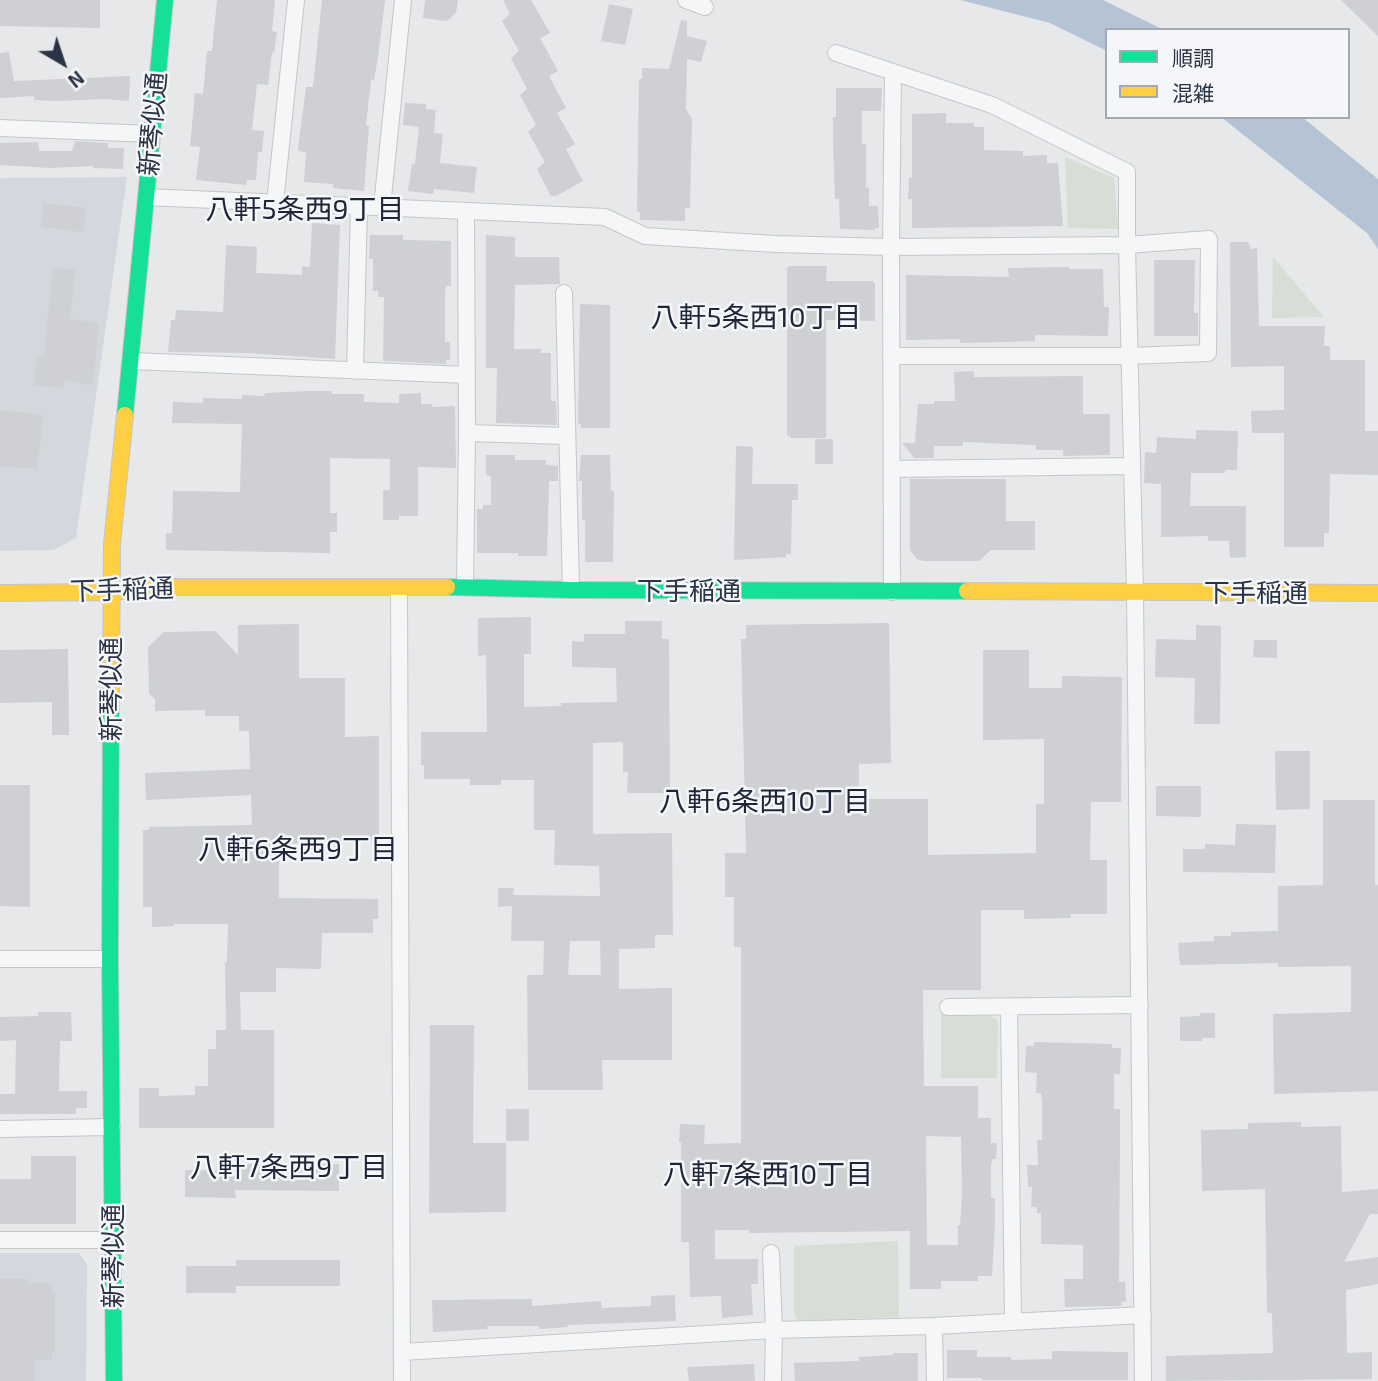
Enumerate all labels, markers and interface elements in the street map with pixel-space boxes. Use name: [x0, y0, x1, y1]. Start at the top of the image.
north arrow: [28, 28, 98, 98]
legend: [1105, 28, 1350, 119]
text: 順調: [1172, 45, 1214, 70]
text: N: [64, 66, 89, 93]
street label: 新琴似通: [133, 71, 173, 177]
text: 混雑: [1172, 80, 1214, 105]
district label: 八軒5条西9丁目: [205, 193, 405, 227]
district label: 八軒5条西10丁目: [650, 301, 862, 335]
street label: 下手稲通: [69, 573, 175, 607]
street label: 下手稲通: [637, 575, 741, 607]
street label: 下手稲通: [1204, 577, 1308, 609]
street label: 新琴似通: [95, 637, 127, 741]
district label: 八軒6条西10丁目: [659, 785, 871, 819]
district label: 八軒6条西9丁目: [198, 833, 398, 867]
district label: 八軒7条西9丁目: [190, 1151, 388, 1185]
district label: 八軒7条西10丁目: [663, 1158, 873, 1192]
street label: 新琴似通: [97, 1204, 129, 1308]

